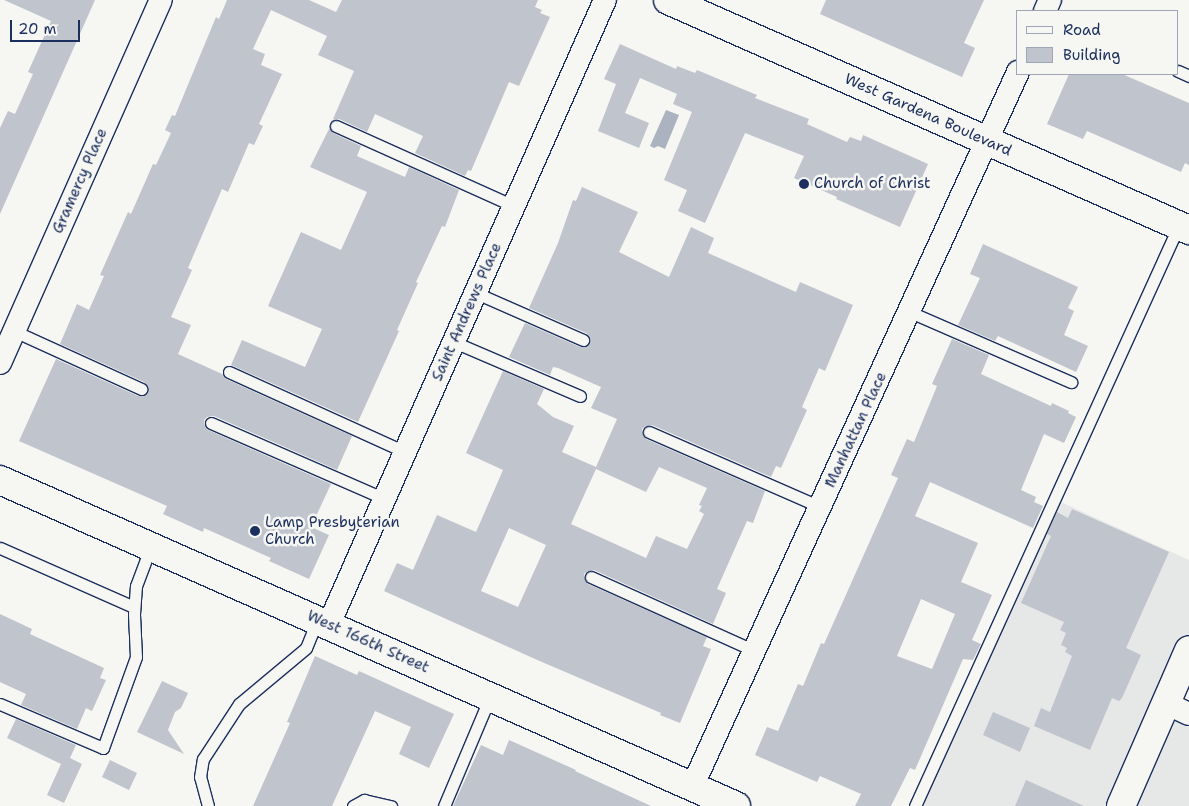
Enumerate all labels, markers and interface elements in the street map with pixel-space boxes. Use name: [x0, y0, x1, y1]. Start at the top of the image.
scale bar: [12, 10, 82, 42]
legend: [1016, 10, 1179, 75]
text: 20 m: [18, 19, 57, 39]
text: Road: [1063, 20, 1101, 40]
text: Building: [1063, 45, 1120, 65]
street label: West Gardena Boulevard: [842, 70, 1014, 160]
street label: Gramercy Place: [49, 126, 111, 236]
place label: Church of Christ: [814, 175, 931, 193]
marker: Church of Christ: [798, 178, 810, 190]
street label: Saint Andrews Place: [428, 240, 506, 384]
street label: Manhattan Place: [821, 369, 891, 491]
place label: Lamp Presbyterian Church: [265, 513, 400, 548]
marker: Lamp Presbyterian Church: [249, 525, 261, 537]
street label: West 166th Street: [304, 607, 432, 677]

